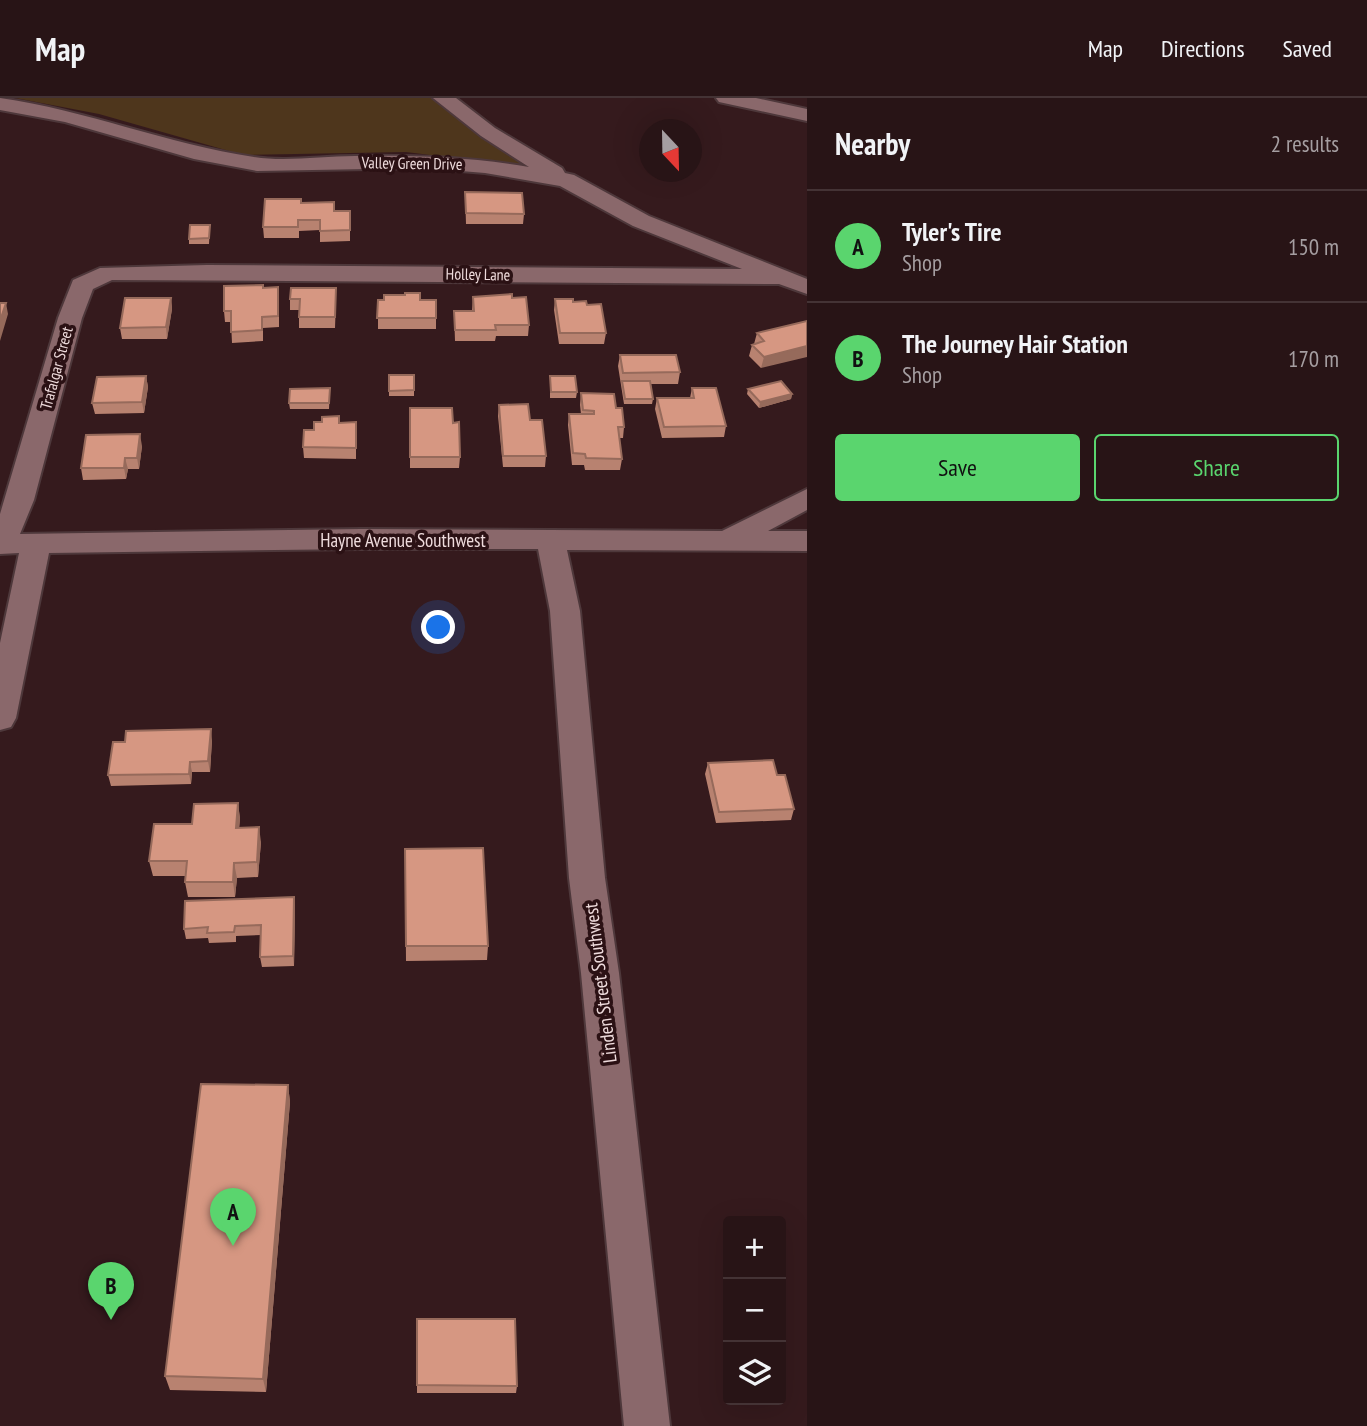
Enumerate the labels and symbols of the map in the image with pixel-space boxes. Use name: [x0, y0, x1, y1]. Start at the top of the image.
north arrow: [639, 119, 702, 182]
street label: Valley Green Drive: [360, 152, 463, 174]
street label: Holley Lane: [445, 263, 511, 285]
street label: Trafalgar Street: [35, 324, 77, 412]
street label: Hayne Avenue Southwest: [320, 528, 486, 552]
your location: [421, 610, 455, 644]
street label: Linden Street Southwest: [578, 901, 622, 1064]
pin: A: [210, 1188, 256, 1246]
pin: B: [88, 1262, 134, 1320]

